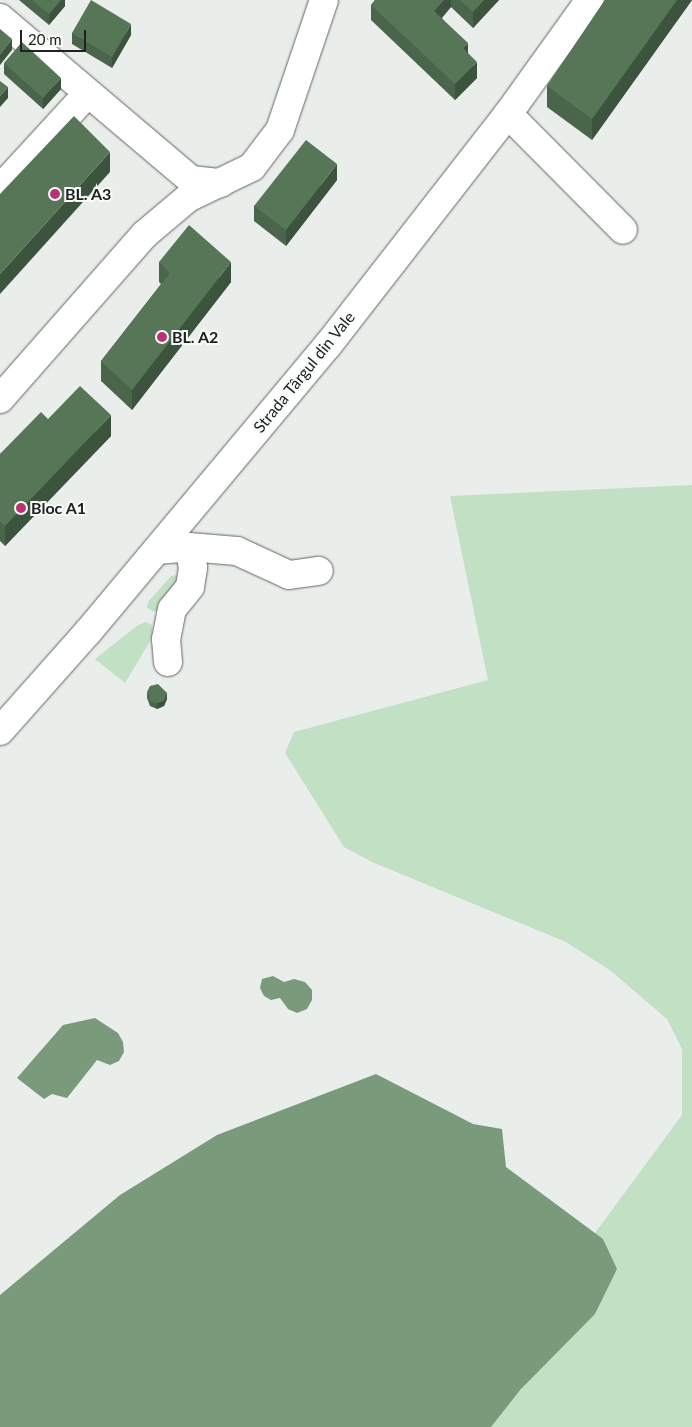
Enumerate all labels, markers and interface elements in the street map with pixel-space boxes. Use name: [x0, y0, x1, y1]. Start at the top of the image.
scale bar: [22, 20, 89, 52]
text: 20 m: [28, 30, 62, 48]
place label: BL. A3: [65, 184, 112, 204]
marker: BL. A3: [49, 188, 61, 200]
street label: Strada Târgul din Vale: [249, 307, 359, 437]
place label: BL. A2: [172, 327, 219, 347]
marker: BL. A2: [156, 331, 168, 343]
place label: Bloc A1: [31, 498, 87, 518]
marker: Bloc A1: [15, 502, 27, 514]

